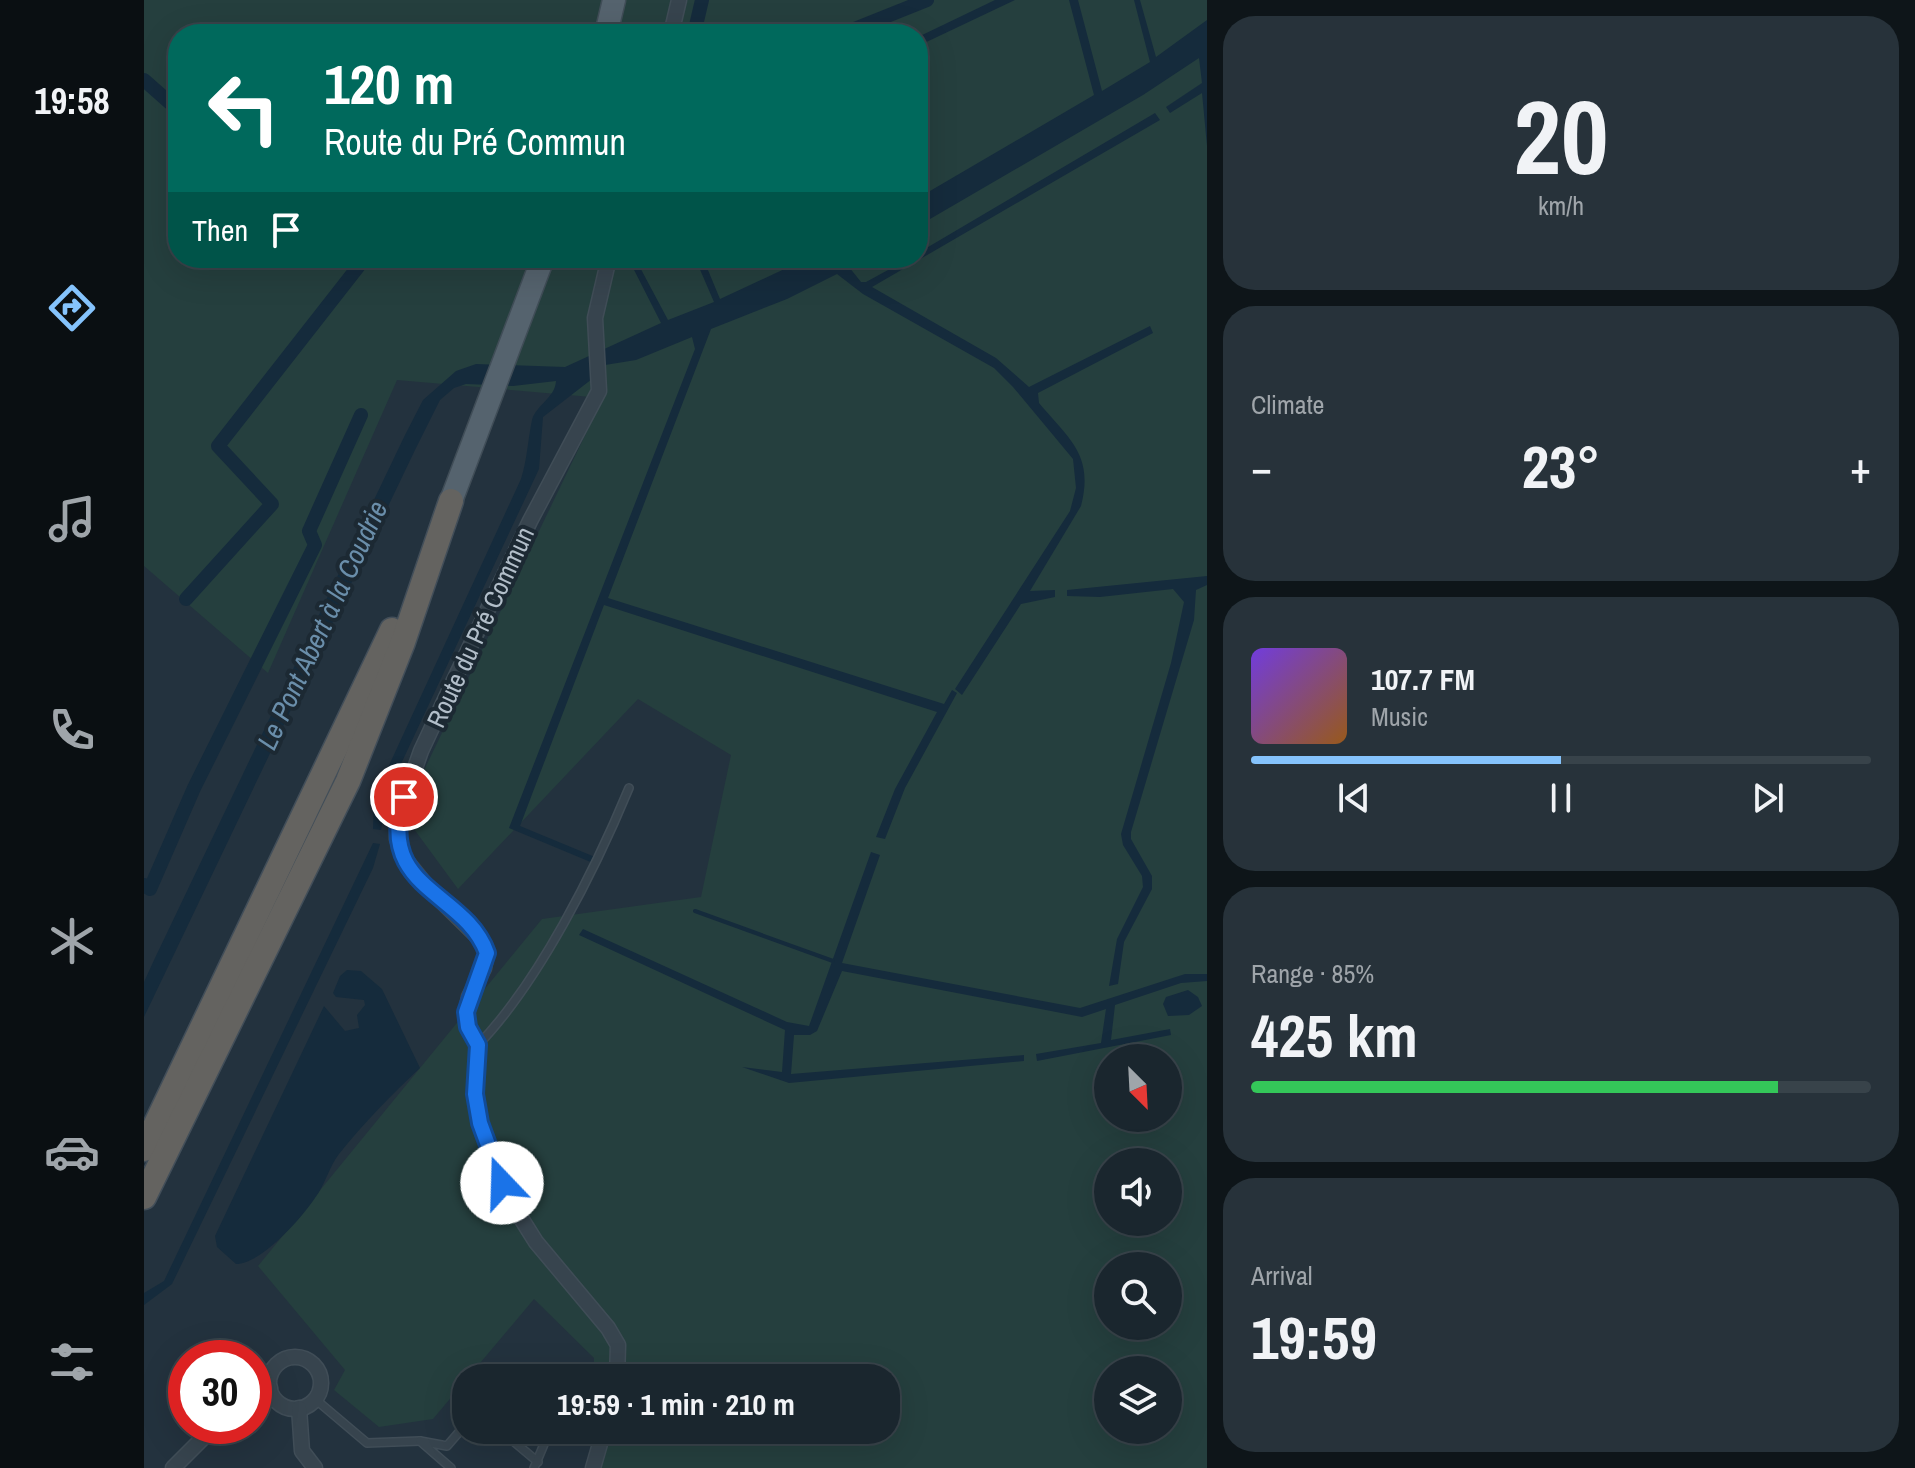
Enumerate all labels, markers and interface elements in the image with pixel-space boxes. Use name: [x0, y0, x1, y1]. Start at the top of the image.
text: 120 m: [324, 46, 454, 121]
icon: left: [192, 56, 296, 160]
text: 20: [1514, 66, 1608, 206]
text: 19:58: [34, 77, 110, 125]
text: Route du Pré Commun: [324, 118, 626, 166]
text: km/h: [1538, 188, 1584, 223]
icon: arrive: [264, 208, 308, 252]
text: Then: [192, 210, 248, 250]
icon: directions: [44, 280, 100, 336]
text: Climate: [1251, 387, 1324, 422]
text: 23°: [1522, 426, 1600, 507]
text: −: [1251, 437, 1272, 497]
text: +: [1850, 437, 1871, 497]
icon: music: [44, 491, 100, 547]
water label: Le Pont Abert à la Coudrie: [248, 494, 396, 756]
street label: Route du Pré Commun: [418, 521, 542, 733]
text: 107.7 FM: [1371, 659, 1475, 699]
text: Music: [1371, 699, 1428, 734]
icon: phone: [44, 702, 100, 758]
pin: [370, 763, 438, 831]
icon: arrive: [382, 775, 426, 819]
icon: previous: [1332, 776, 1376, 820]
icon: pause: [1539, 776, 1583, 820]
icon: next: [1746, 776, 1790, 820]
icon: climate: [44, 913, 100, 969]
text: Range · 85%: [1251, 956, 1374, 991]
text: 425 km: [1251, 995, 1418, 1076]
north arrow: [1094, 1044, 1182, 1132]
map controls: [1094, 1044, 1182, 1444]
icon: car: [44, 1124, 100, 1180]
position arrow: [460, 1141, 544, 1225]
button: sound: [1094, 1148, 1182, 1236]
button: search: [1094, 1252, 1182, 1340]
text: Arrival: [1251, 1258, 1313, 1293]
text: 19:59: [1251, 1297, 1377, 1378]
icon: filters: [44, 1334, 100, 1390]
speed limit sign: 30: [168, 1340, 272, 1444]
button: layers: [1094, 1356, 1182, 1444]
text: 19:59 · 1 min · 210 m: [557, 1384, 795, 1424]

